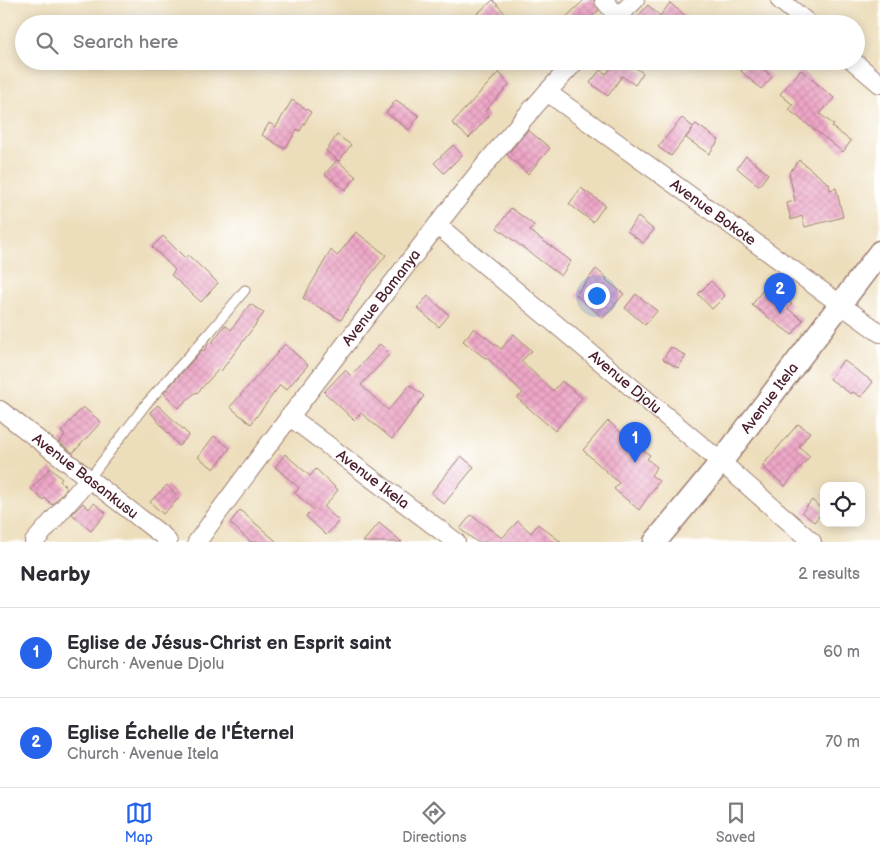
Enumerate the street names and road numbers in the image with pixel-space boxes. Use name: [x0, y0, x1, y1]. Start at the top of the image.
street label: Avenue Bokote: [666, 175, 760, 250]
street label: Avenue Bamanya: [338, 246, 425, 350]
street label: Avenue Djolu: [584, 346, 665, 418]
street label: Avenue Itela: [737, 359, 803, 437]
street label: Avenue Basankusu: [28, 429, 142, 523]
street label: Avenue Ikela: [332, 446, 413, 513]

